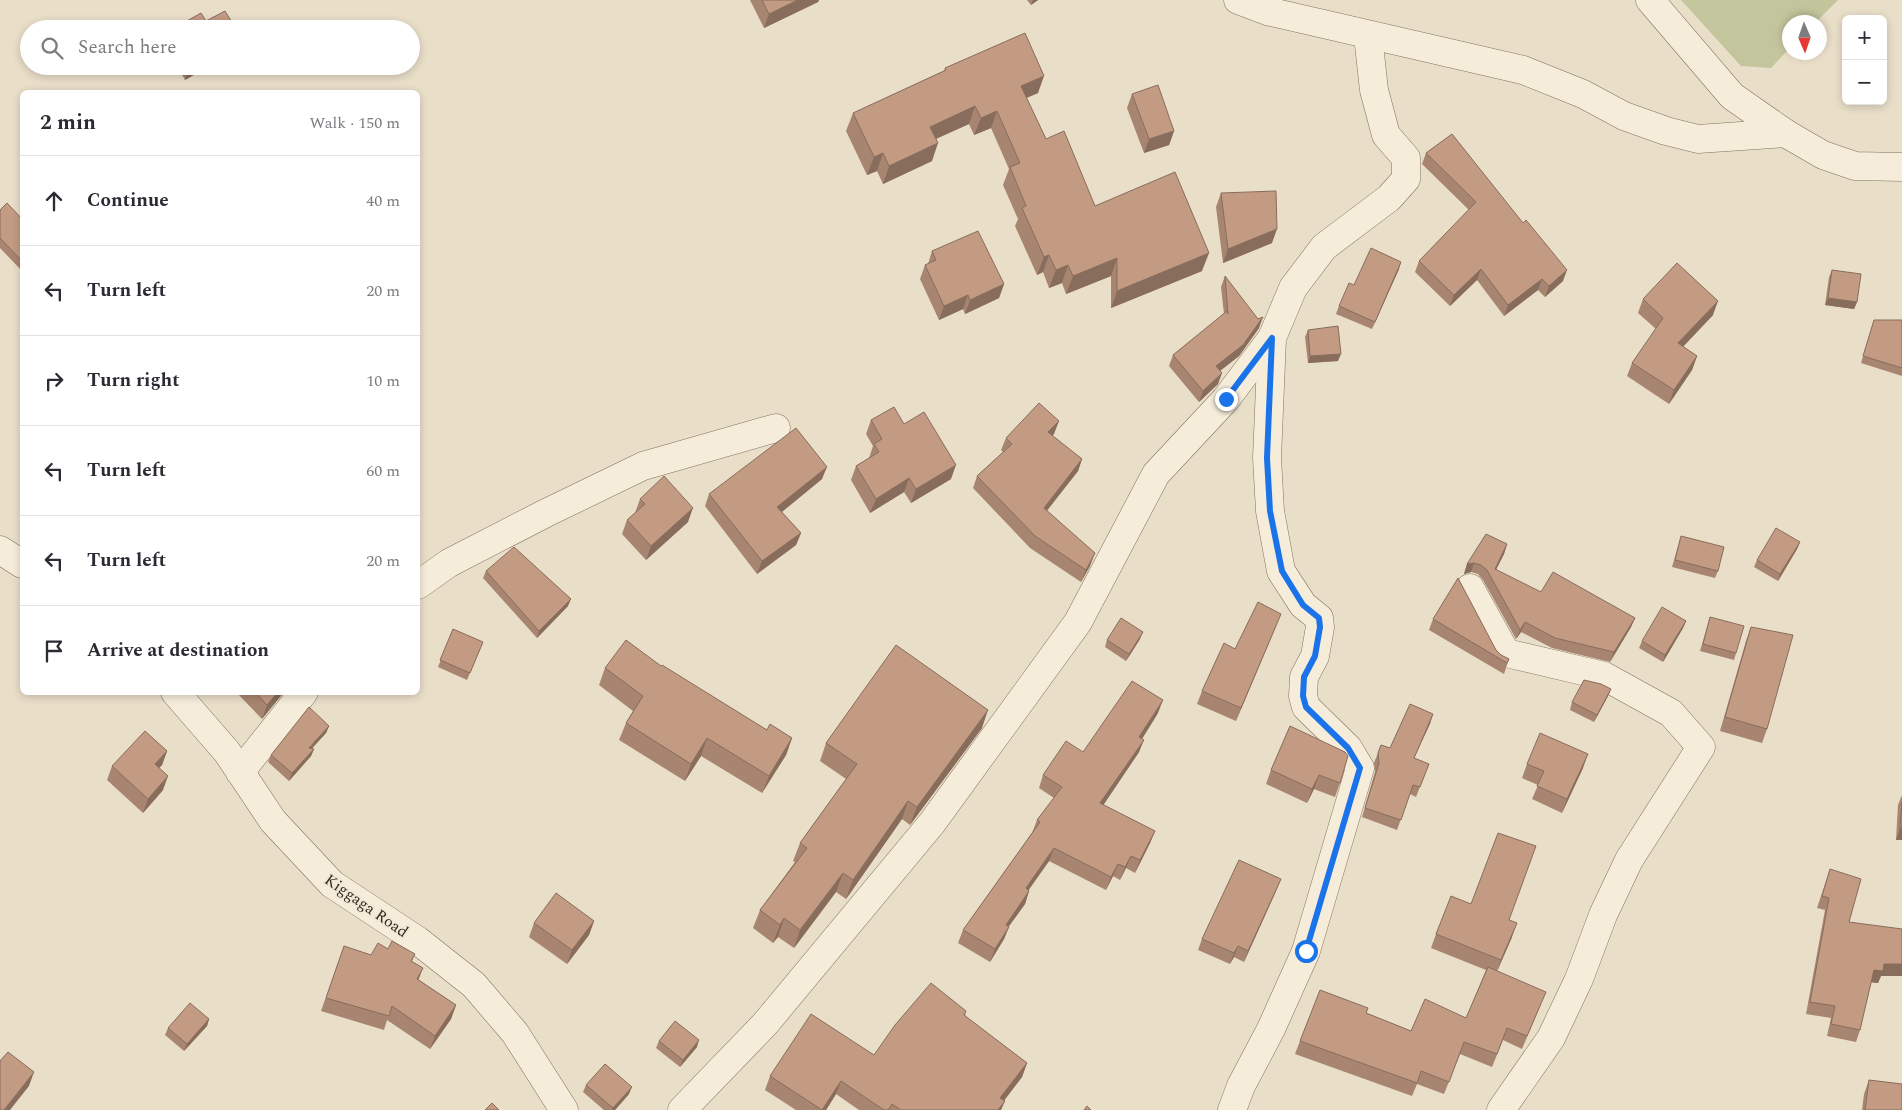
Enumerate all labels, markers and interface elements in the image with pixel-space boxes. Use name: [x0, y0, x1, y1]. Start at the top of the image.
north arrow: [1782, 15, 1827, 60]
map controls: [1842, 15, 1887, 105]
button: +: [1842, 15, 1887, 60]
search box: [20, 20, 420, 75]
text: Search here: [78, 33, 177, 62]
icon: search: [38, 34, 66, 62]
button: −: [1842, 60, 1887, 105]
text: 2 min: [40, 107, 96, 139]
text: Walk · 150 m: [309, 111, 400, 135]
text: Continue: [87, 186, 169, 215]
icon: ahead: [40, 187, 68, 215]
text: 40 m: [366, 189, 400, 213]
text: Turn left: [87, 276, 166, 305]
icon: left: [40, 277, 68, 305]
text: 20 m: [366, 279, 400, 303]
text: Turn right: [87, 366, 180, 395]
icon: right: [40, 367, 68, 395]
text: 10 m: [366, 369, 400, 393]
route end: [1215, 388, 1238, 411]
text: Turn left: [87, 456, 166, 485]
icon: left: [40, 457, 68, 485]
text: 60 m: [366, 459, 400, 483]
text: Turn left: [87, 546, 166, 575]
icon: left: [40, 547, 68, 575]
text: 20 m: [366, 549, 400, 573]
text: Arrive at destination: [87, 636, 269, 665]
icon: arrive: [40, 637, 68, 665]
street label: Kiggaga Road: [320, 868, 413, 944]
route start: [1295, 940, 1318, 963]

